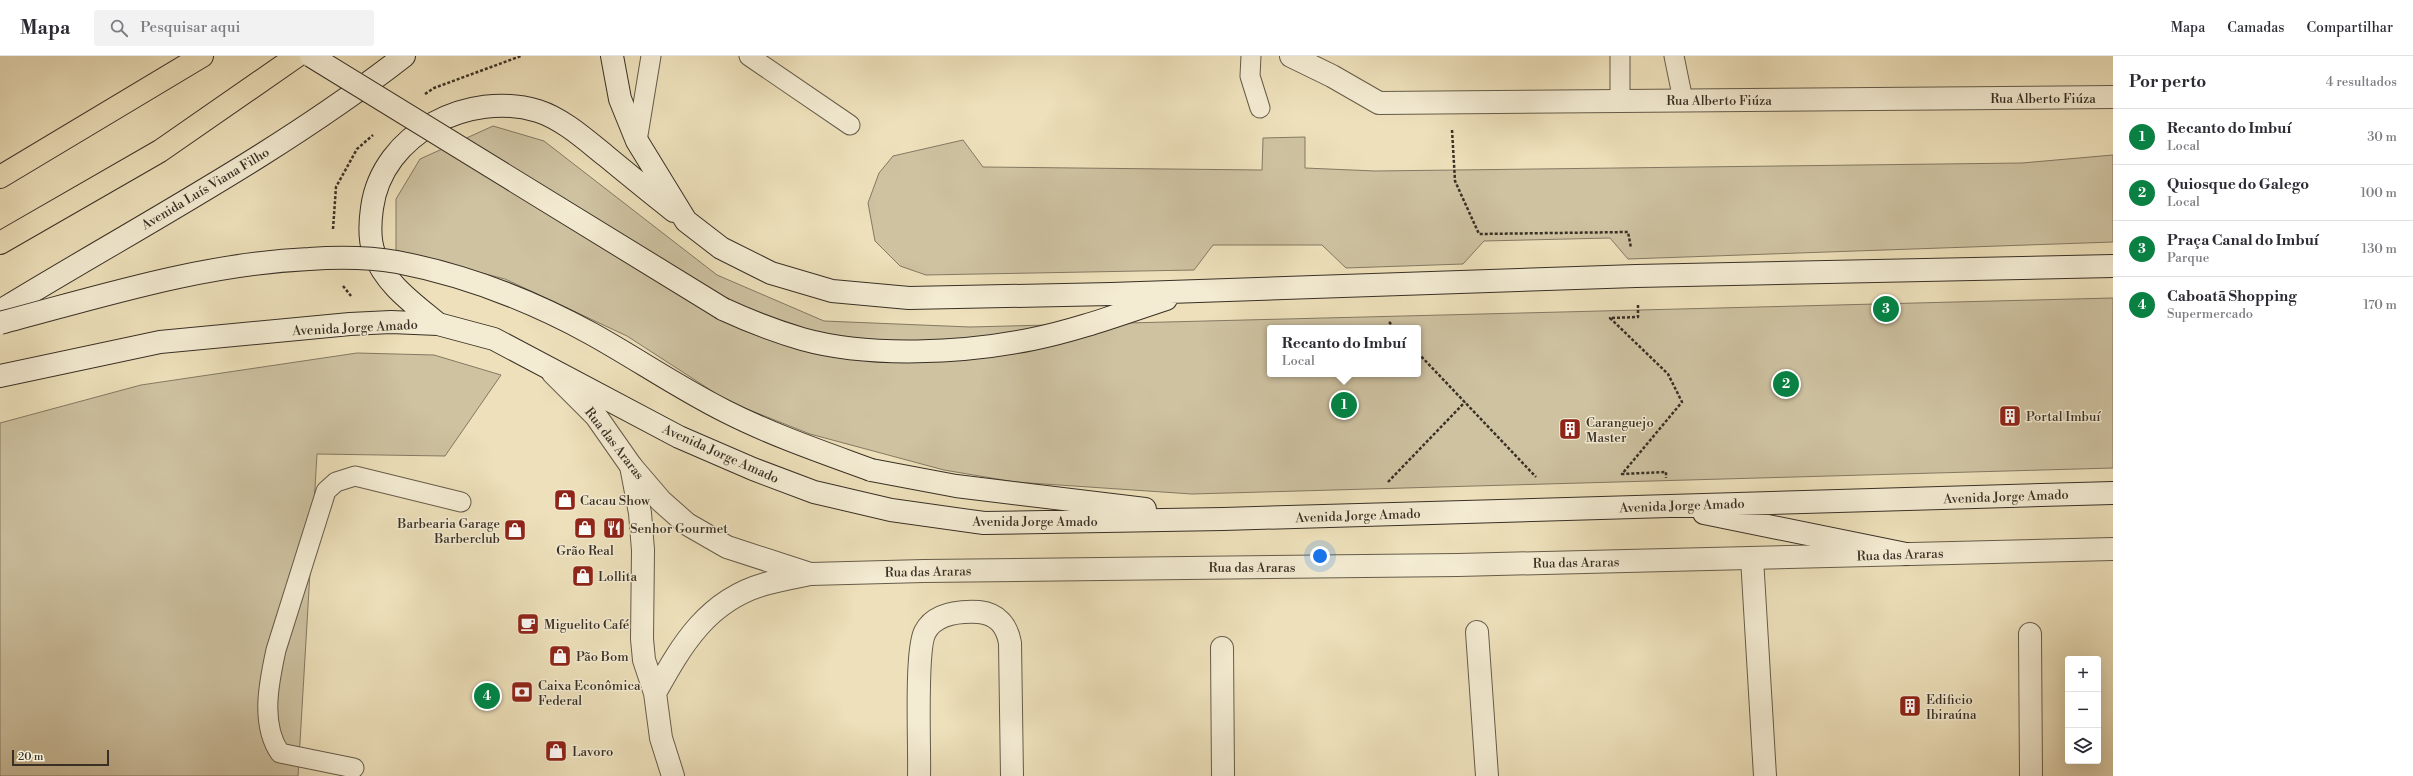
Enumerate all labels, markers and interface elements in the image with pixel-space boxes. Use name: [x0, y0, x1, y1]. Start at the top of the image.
search box: [94, 10, 374, 46]
text: Mapa: [20, 16, 70, 40]
icon: search: [108, 17, 130, 39]
text: Pesquisar aqui: [140, 18, 241, 37]
text: Mapa: [2171, 19, 2205, 37]
text: Camadas: [2227, 19, 2284, 37]
text: Compartilhar: [2306, 19, 2393, 37]
text: Por perto: [2129, 71, 2206, 93]
text: 4 resultados: [2326, 74, 2397, 90]
street label: Rua Alberto Fiúza: [1990, 91, 2096, 107]
street label: Rua Alberto Fiúza: [1666, 93, 1772, 109]
text: Recanto do Imbuí: [2167, 119, 2291, 138]
text: 1: [2139, 129, 2145, 145]
text: 30 m: [2367, 129, 2397, 145]
text: Local: [2167, 138, 2200, 154]
street label: Avenida Luís Viana Filho: [138, 144, 272, 234]
text: Quiosque do Galego: [2167, 175, 2309, 194]
text: 2: [2138, 185, 2146, 201]
text: 100 m: [2361, 185, 2397, 201]
text: Local: [2167, 194, 2200, 210]
text: Praça Canal do Imbuí: [2167, 231, 2319, 250]
text: 3: [2138, 241, 2146, 257]
text: 130 m: [2362, 241, 2397, 257]
text: Parque: [2167, 250, 2209, 266]
text: Caboatã Shopping: [2167, 287, 2297, 306]
pin: 3: [1873, 294, 1899, 324]
text: 4: [2138, 297, 2146, 313]
text: 170 m: [2363, 297, 2397, 313]
text: Supermercado: [2167, 306, 2253, 322]
street label: Avenida Jorge Amado: [291, 317, 418, 339]
popup: [1267, 325, 1421, 377]
text: Recanto do Imbuí: [1282, 334, 1406, 353]
text: Local: [1282, 353, 1315, 369]
pin: 2: [1773, 369, 1799, 399]
pin: 1: [1331, 390, 1357, 420]
building icon: Portal Imbuí: [1997, 403, 2023, 429]
street label: Rua das Araras: [581, 404, 647, 483]
place label: Portal Imbuí: [2026, 409, 2101, 425]
place label: Caranguejo Master: [1586, 415, 1654, 446]
building icon: Caranguejo Master: [1557, 416, 1583, 442]
street label: Avenida Jorge Amado: [659, 421, 781, 487]
shop icon: Cacau Show: [552, 487, 578, 513]
street label: Avenida Jorge Amado: [1942, 487, 2069, 507]
place label: Cacau Show: [580, 493, 651, 509]
street label: Avenida Jorge Amado: [1618, 496, 1745, 516]
street label: Avenida Jorge Amado: [1294, 506, 1421, 526]
street label: Avenida Jorge Amado: [971, 514, 1098, 530]
shop icon: Grão Real: [572, 515, 598, 541]
restaurant icon: Senhor Gourmet: [601, 515, 627, 541]
place label: Barbearia Garage Barberclub: [396, 516, 500, 547]
shop icon: Barbearia Garage Barberclub: [502, 517, 528, 543]
place label: Senhor Gourmet: [630, 521, 728, 537]
place label: Grão Real: [556, 543, 614, 559]
street label: Rua das Araras: [1856, 545, 1944, 565]
your location: [1310, 546, 1330, 566]
street label: Rua das Araras: [1532, 554, 1620, 572]
street label: Rua das Araras: [1209, 560, 1296, 576]
shop icon: Lollita: [570, 563, 596, 589]
street label: Rua das Araras: [884, 563, 972, 581]
place label: Lollita: [598, 569, 638, 585]
cafe icon: Miguelito Café: [515, 611, 541, 637]
place label: Miguelito Café: [544, 617, 630, 633]
shop icon: Pão Bom: [547, 643, 573, 669]
place label: Pão Bom: [576, 649, 629, 665]
map controls: [2065, 656, 2101, 764]
button: +: [2065, 656, 2101, 692]
place label: Caixa Econômica Federal: [538, 678, 641, 709]
bank icon: Caixa Econômica Federal: [509, 679, 535, 705]
pin: 4: [474, 681, 500, 711]
place label: Edificio Ibiraúna: [1926, 692, 1977, 723]
button: −: [2065, 692, 2101, 728]
building icon: Edificio Ibiraúna: [1897, 693, 1923, 719]
button: layers: [2065, 728, 2101, 764]
shop icon: Lavoro: [543, 738, 569, 764]
place label: Lavoro: [572, 744, 613, 760]
scale bar: [12, 748, 109, 767]
text: 20 m: [18, 750, 43, 764]

